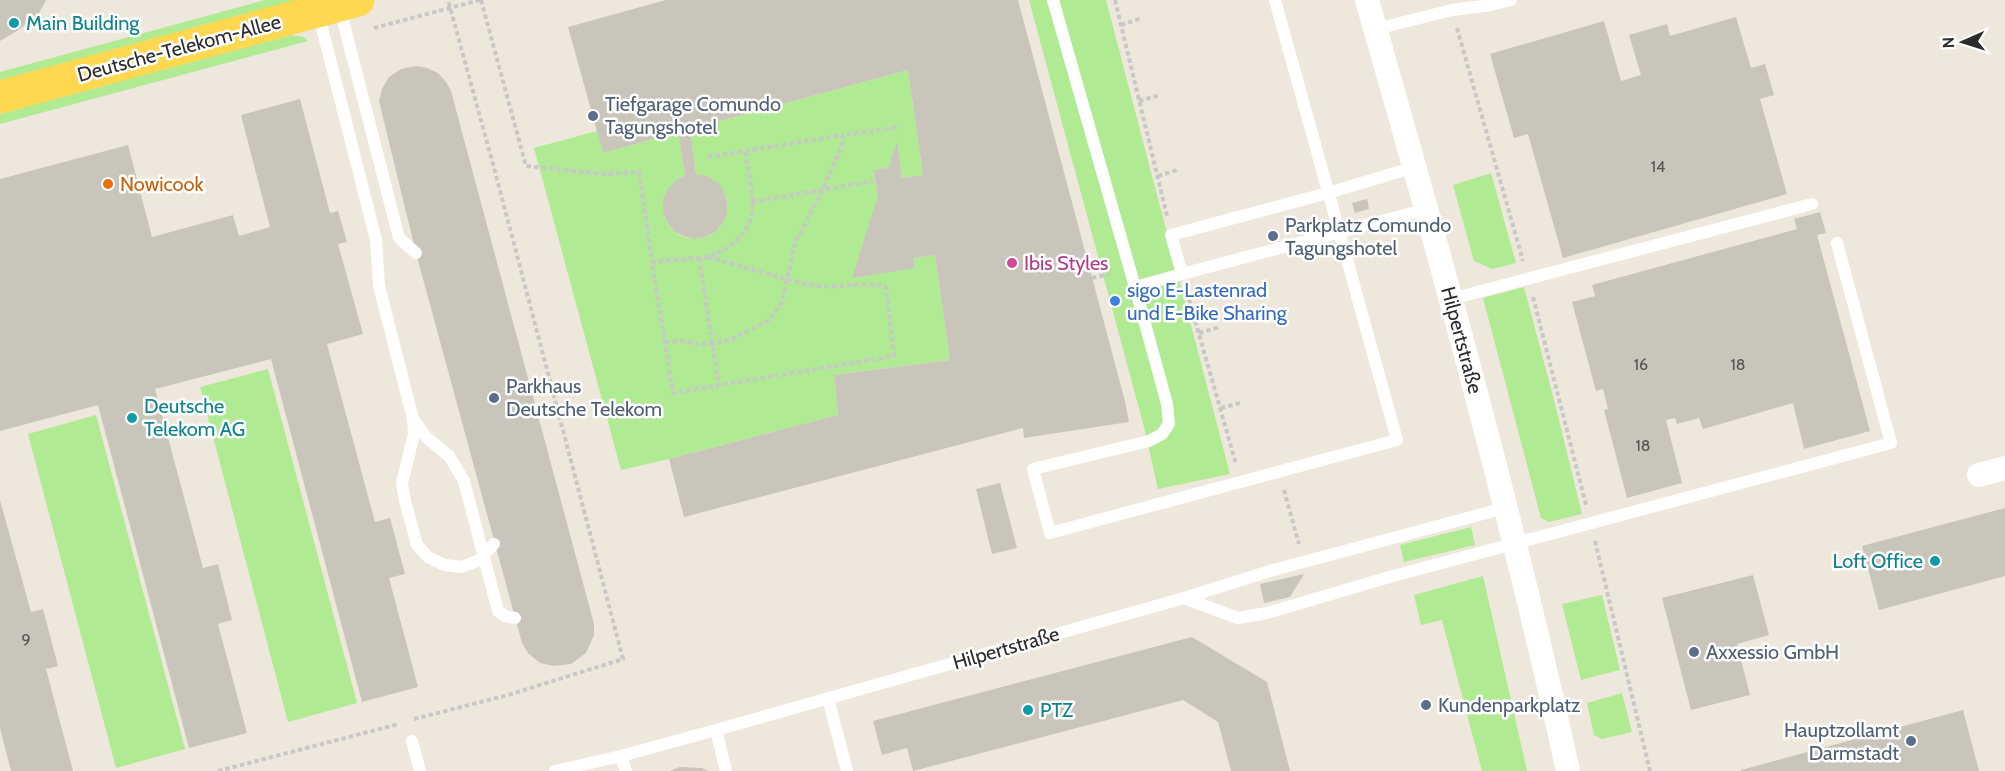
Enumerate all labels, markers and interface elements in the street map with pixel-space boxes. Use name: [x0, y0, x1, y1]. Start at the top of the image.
street label: Deutsche-Telekom-Allee: [75, 9, 283, 87]
place label: Main Building: [26, 11, 140, 35]
north arrow: [1933, 12, 1993, 72]
marker: Main Building: [7, 16, 21, 30]
text: N: [1939, 37, 1958, 49]
place label: Tiefgarage Comundo Tagungshotel: [605, 92, 781, 139]
marker: Tiefgarage Comundo Tagungshotel: [586, 109, 600, 123]
house number: 14: [1651, 157, 1665, 176]
place label: Nowicook: [120, 172, 203, 196]
marker: Nowicook: [101, 177, 115, 191]
place label: Parkplatz Comundo Tagungshotel: [1285, 213, 1451, 260]
marker: Parkplatz Comundo Tagungshotel: [1266, 229, 1280, 243]
place label: Ibis Styles: [1024, 251, 1108, 275]
marker: Ibis Styles: [1005, 256, 1019, 270]
place label: sigo E-Lastenrad und E-Bike Sharing: [1127, 278, 1288, 325]
street label: Hilpertstraße: [1436, 284, 1488, 396]
marker: sigo E-Lastenrad und E-Bike Sharing: [1108, 294, 1122, 308]
house number: 16: [1634, 355, 1648, 374]
house number: 18: [1731, 355, 1745, 374]
place label: Parkhaus Deutsche Telekom: [506, 374, 662, 421]
marker: Parkhaus Deutsche Telekom: [487, 391, 501, 405]
place label: Deutsche Telekom AG: [144, 394, 245, 441]
marker: Deutsche Telekom AG: [125, 411, 139, 425]
house number: 18: [1636, 436, 1650, 455]
place label: Loft Office: [1832, 549, 1923, 573]
marker: Loft Office: [1928, 554, 1942, 568]
street label: Hilpertstraße: [950, 621, 1062, 675]
house number: 9: [21, 630, 31, 649]
place label: Axxessio GmbH: [1706, 640, 1839, 664]
marker: Axxessio GmbH: [1687, 645, 1701, 659]
place label: Kundenparkplatz: [1438, 693, 1580, 717]
place label: PTZ: [1040, 698, 1073, 722]
marker: Kundenparkplatz: [1419, 698, 1433, 712]
marker: PTZ: [1021, 703, 1035, 717]
place label: Hauptzollamt Darmstadt: [1784, 718, 1899, 765]
marker: Hauptzollamt Darmstadt: [1904, 734, 1918, 748]

